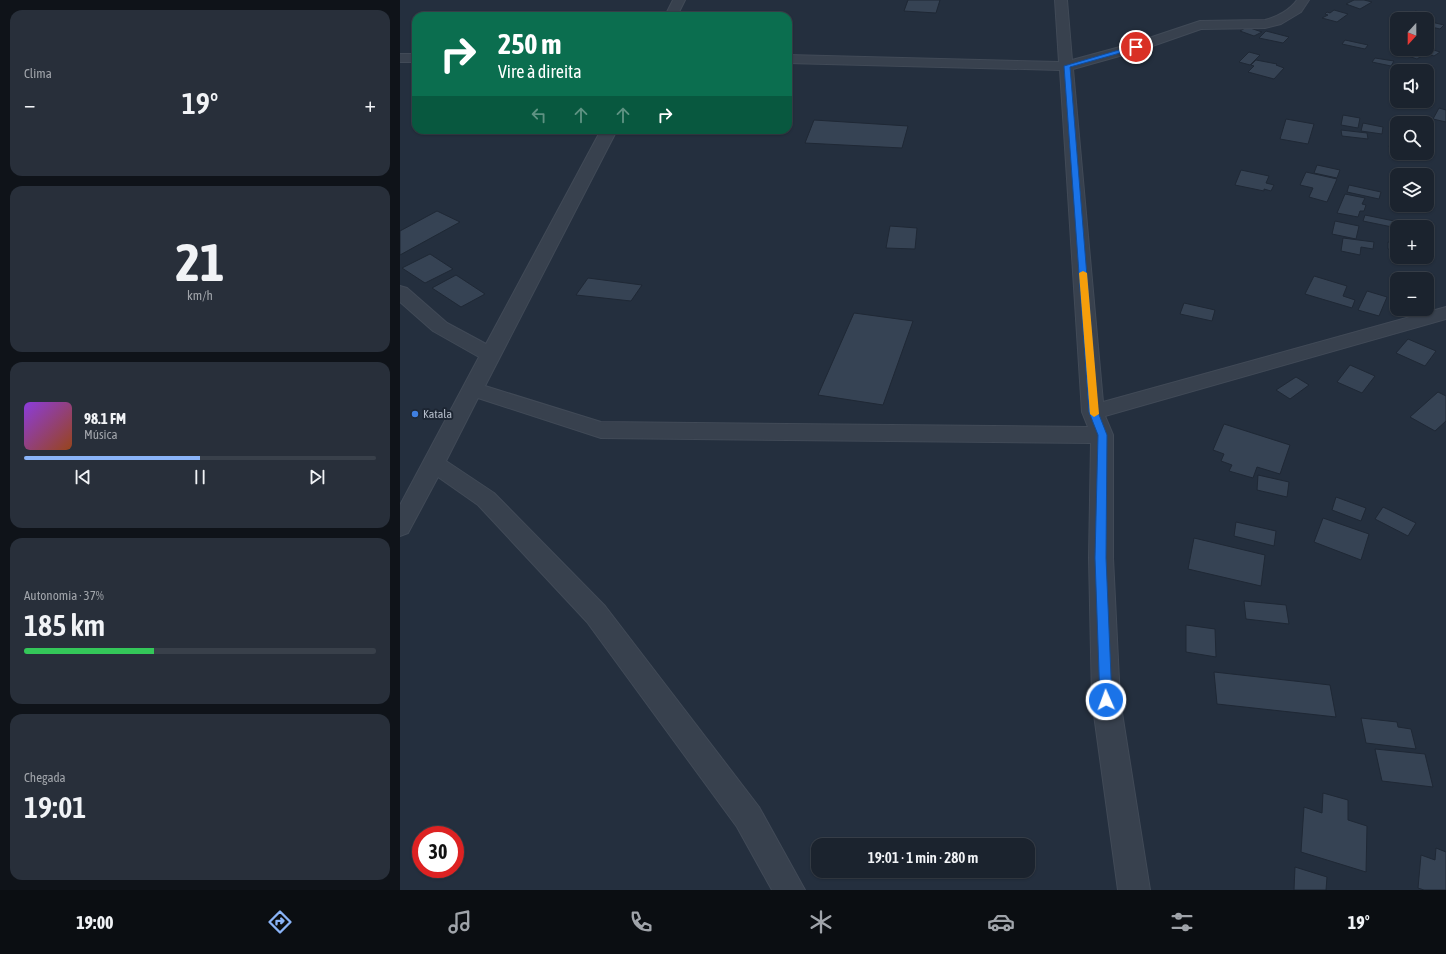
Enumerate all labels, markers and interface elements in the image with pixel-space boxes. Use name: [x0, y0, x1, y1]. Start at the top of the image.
north arrow: [1390, 12, 1434, 56]
map controls: [1390, 12, 1434, 316]
icon: right: [432, 28, 484, 80]
text: 250 m: [498, 28, 561, 60]
pin: [1119, 30, 1153, 64]
icon: arrive: [1125, 36, 1147, 58]
text: Vire à direita: [498, 61, 582, 82]
button: sound: [1390, 64, 1434, 108]
text: Clima: [24, 66, 52, 81]
text: 19°: [182, 86, 218, 120]
text: −: [24, 91, 35, 117]
text: +: [365, 91, 376, 117]
icon: left: [528, 104, 550, 126]
icon: ahead: [570, 104, 592, 126]
icon: ahead: [612, 104, 634, 126]
icon: right: [654, 104, 676, 126]
button: search: [1390, 116, 1434, 160]
button: layers: [1390, 168, 1434, 212]
button: +: [1390, 220, 1434, 264]
text: 21: [176, 232, 224, 292]
button: −: [1390, 272, 1434, 316]
text: km/h: [187, 288, 213, 303]
place label: Katala: [423, 407, 452, 421]
marker: Katala: [410, 409, 420, 419]
text: 98.1 FM: [84, 410, 126, 427]
text: Música: [84, 427, 117, 442]
icon: previous: [72, 466, 94, 488]
icon: pause: [189, 466, 211, 488]
icon: next: [306, 466, 328, 488]
text: Autonomia · 37%: [24, 588, 104, 603]
text: 185 km: [24, 608, 105, 642]
position arrow: [1085, 679, 1127, 721]
text: Chegada: [24, 770, 66, 785]
text: 19:01: [24, 790, 86, 824]
speed limit sign: 30: [412, 826, 464, 878]
text: 19:01 · 1 min · 280 m: [868, 849, 978, 866]
icon: directions: [266, 908, 294, 936]
icon: music: [446, 908, 474, 936]
icon: phone: [627, 908, 655, 936]
icon: climate: [807, 908, 835, 936]
icon: car: [987, 908, 1015, 936]
icon: filters: [1168, 908, 1196, 936]
text: 19:00: [76, 912, 114, 933]
text: 19°: [1348, 912, 1370, 933]

